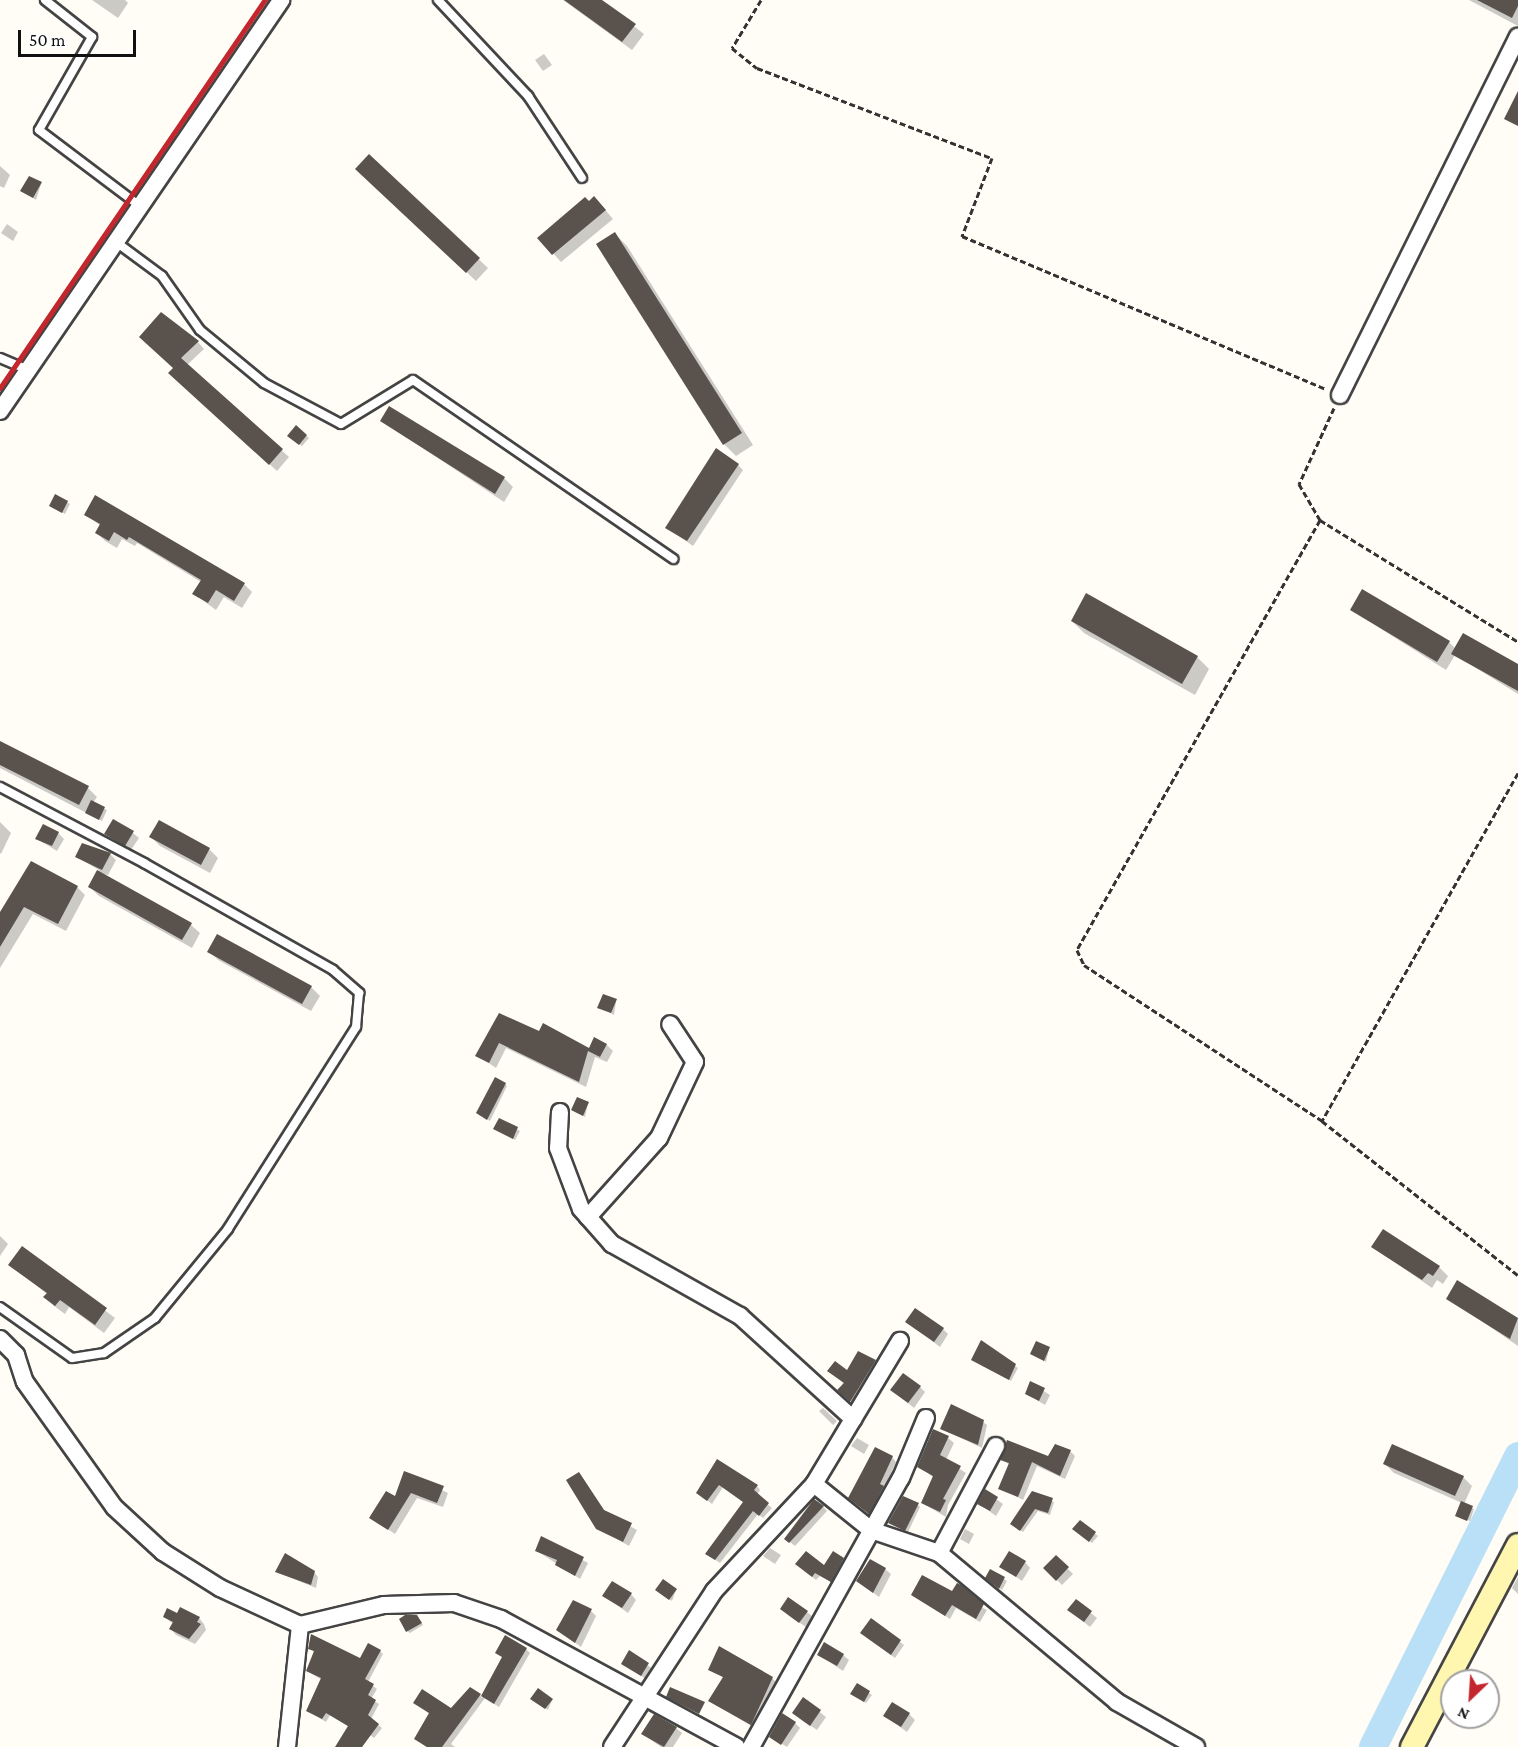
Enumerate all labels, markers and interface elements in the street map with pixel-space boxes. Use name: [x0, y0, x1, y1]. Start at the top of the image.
scale bar: [21, 18, 140, 56]
text: 50 m: [29, 30, 66, 50]
north arrow: [1440, 1669, 1500, 1729]
text: N: [1454, 1704, 1472, 1724]

